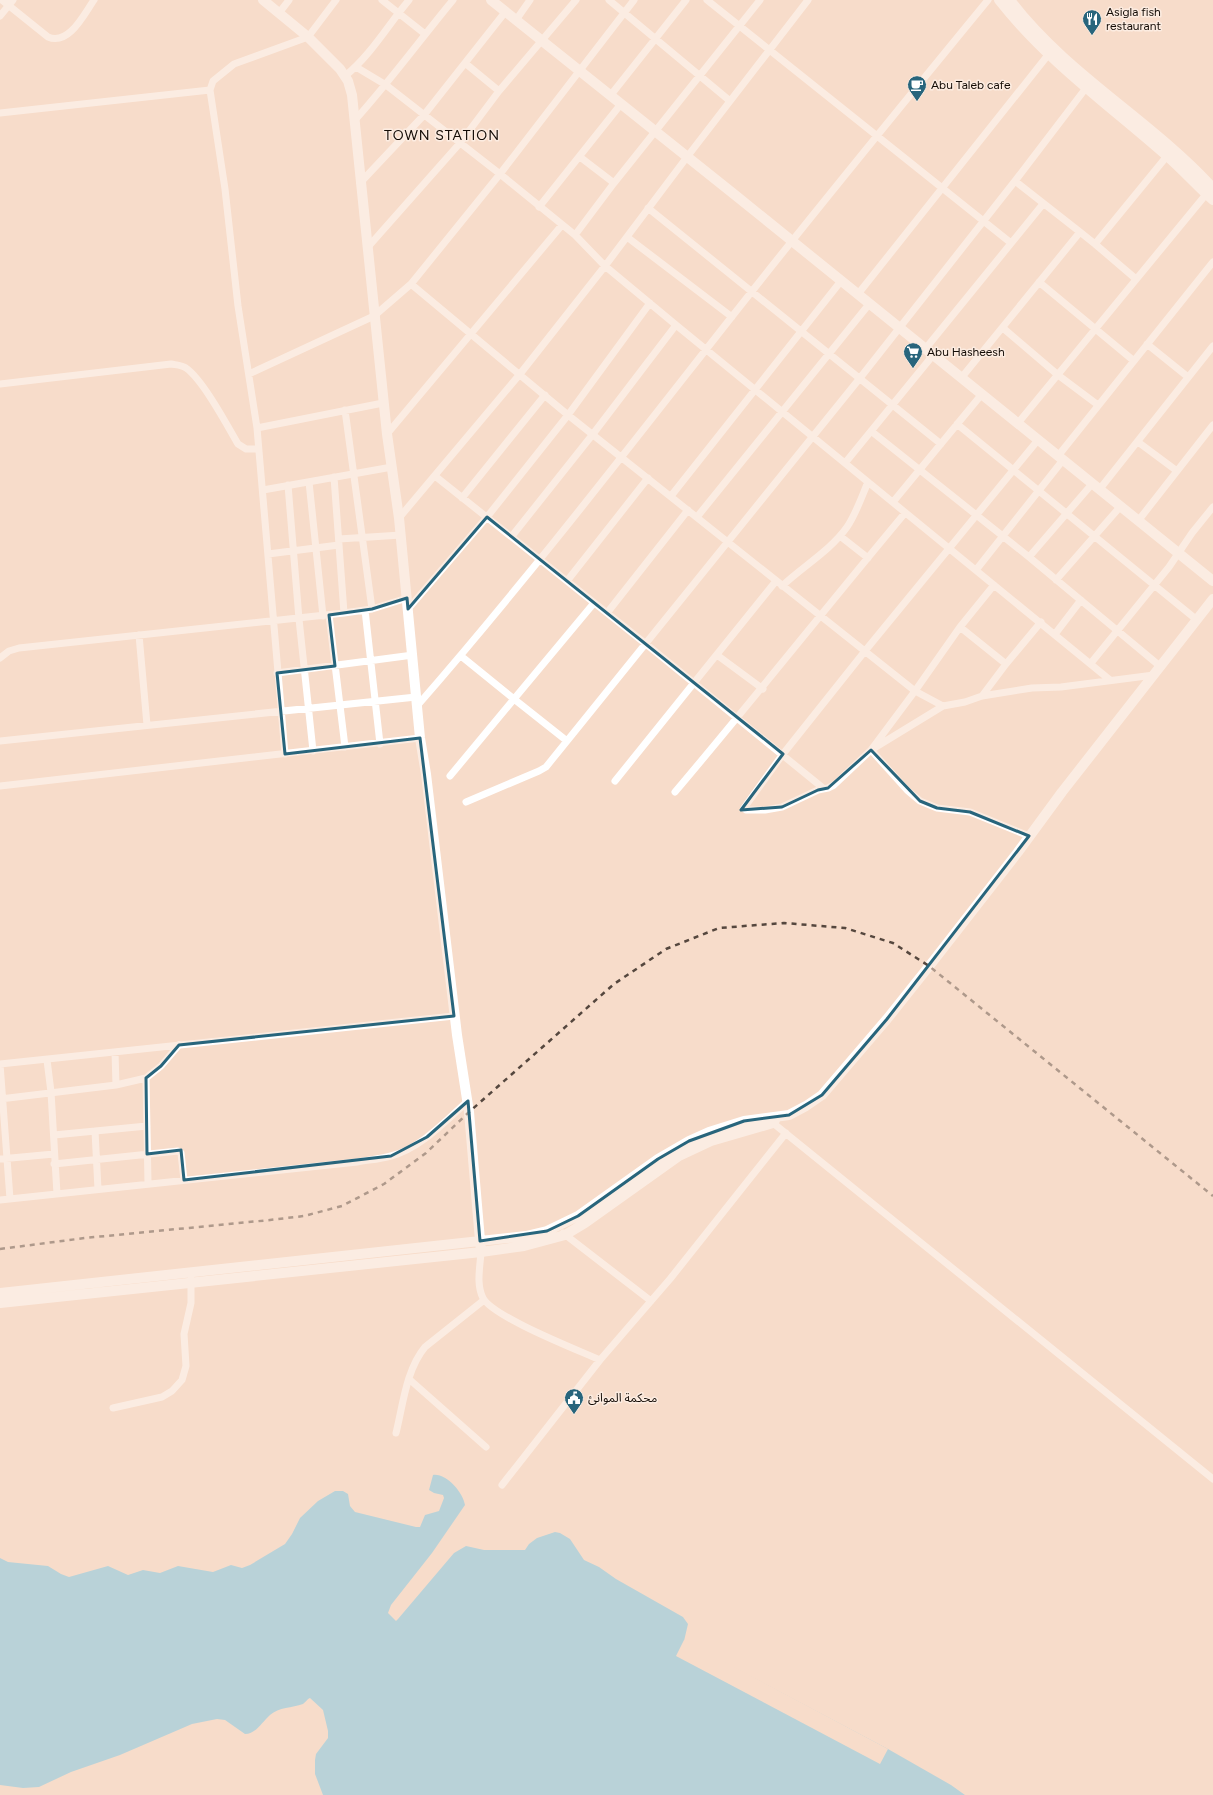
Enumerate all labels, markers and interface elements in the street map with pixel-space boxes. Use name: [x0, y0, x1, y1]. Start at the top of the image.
place label: Asigla fish restaurant: [1106, 5, 1161, 33]
restaurant icon: Asigla fish restaurant: [1081, 8, 1103, 36]
cafe icon: Abu Taleb cafe: [906, 74, 928, 102]
place label: Abu Taleb cafe: [931, 78, 1011, 92]
district label: TOWN STATION: [384, 127, 500, 144]
supermarket icon: Abu Hasheesh: [902, 341, 924, 369]
place label: Abu Hasheesh: [927, 345, 1005, 359]
public building icon: محكمة الموانئ: [563, 1387, 585, 1415]
place label: محكمة الموانئ: [588, 1391, 657, 1405]

